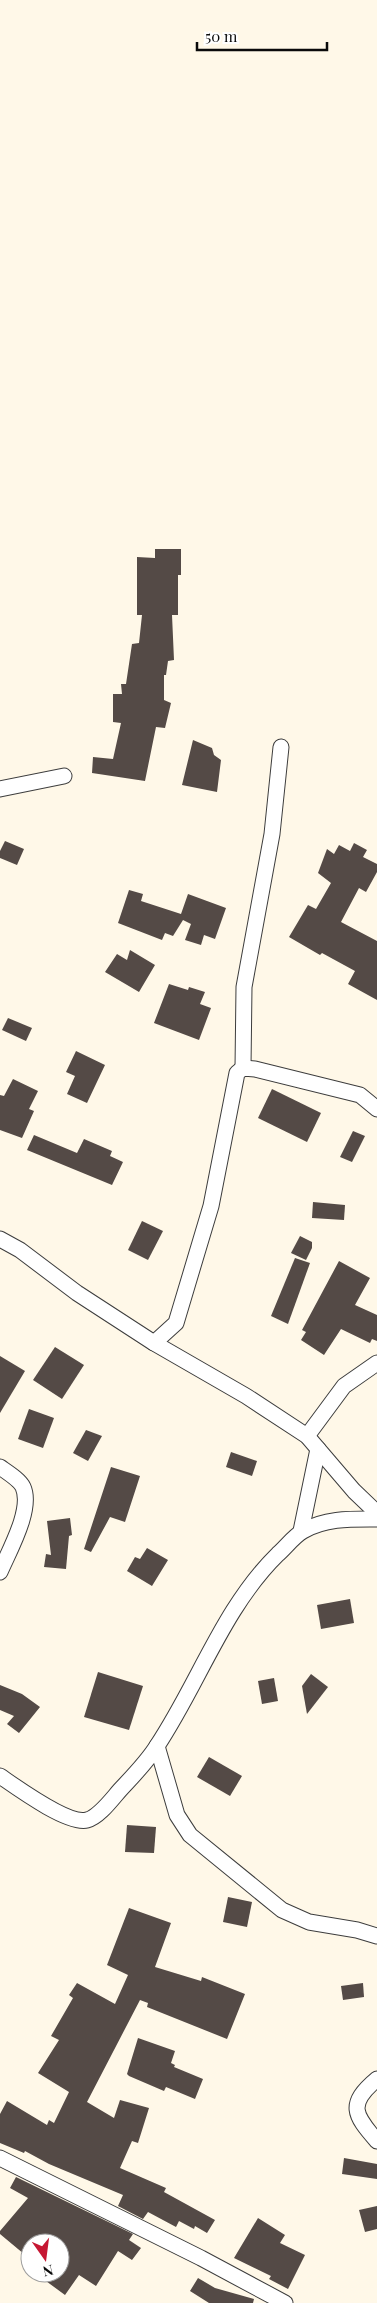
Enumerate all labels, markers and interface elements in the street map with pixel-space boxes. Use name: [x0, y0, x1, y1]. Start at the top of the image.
scale bar: [197, 20, 327, 52]
text: 50 m: [205, 26, 238, 46]
north arrow: [20, 2233, 70, 2283]
text: N: [41, 2261, 55, 2282]

